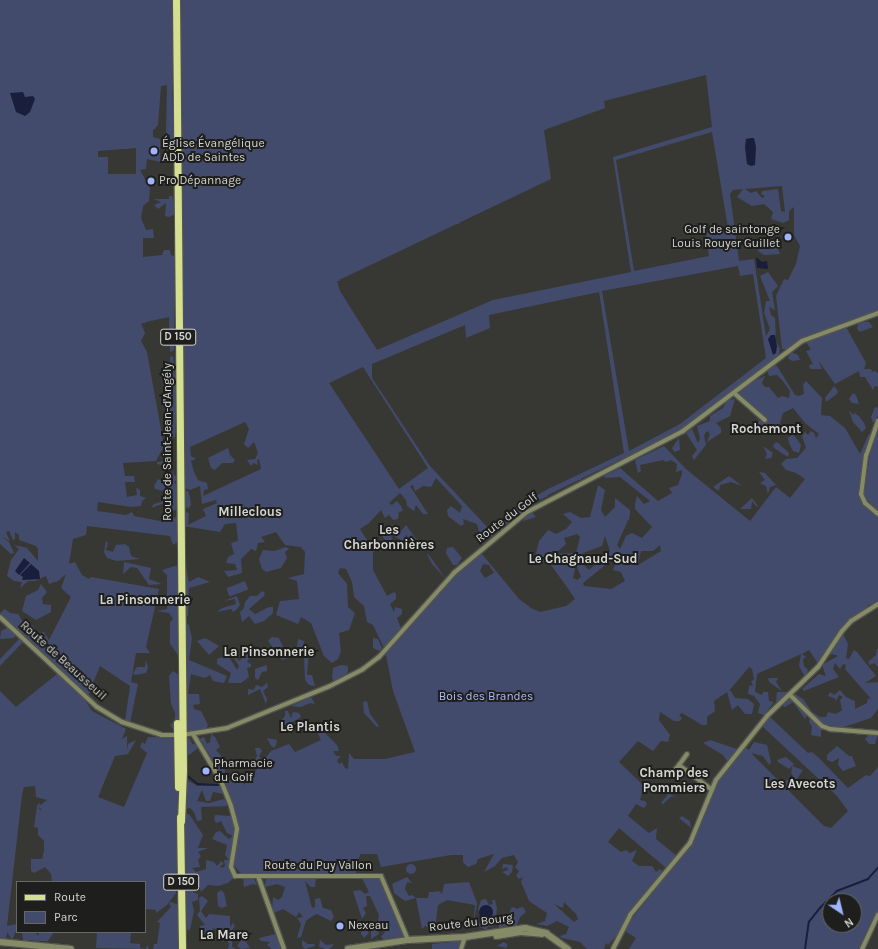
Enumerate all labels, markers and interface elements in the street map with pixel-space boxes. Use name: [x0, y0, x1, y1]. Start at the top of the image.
place label: Église Évangélique ADD de Saintes: [162, 137, 265, 165]
marker: Église Évangélique ADD de Saintes: [149, 146, 159, 156]
place label: Pro Dépannage: [159, 174, 241, 188]
marker: Pro Dépannage: [146, 176, 156, 186]
place label: Golf de saintonge Louis Rouyer Guillet: [672, 223, 780, 251]
marker: Golf de saintonge Louis Rouyer Guillet: [783, 232, 793, 242]
road number: D 150: [160, 328, 196, 346]
street label: Route de Saint-Jean-d'Angély: [161, 363, 175, 521]
district label: Rochemont: [731, 421, 801, 437]
street label: Route du Golf: [473, 490, 541, 546]
district label: Milleclous: [218, 504, 282, 520]
district label: Les Charbonnières: [344, 523, 434, 554]
district label: Le Chagnaud-Sud: [528, 551, 638, 567]
district label: La Pinsonnerie: [100, 592, 190, 608]
street label: Route de Beausseuil: [17, 618, 109, 704]
district label: La Pinsonnerie: [224, 644, 314, 660]
park label: Bois des Brandes: [439, 690, 533, 704]
district label: Le Plantis: [280, 719, 340, 735]
place label: Pharmacie du Golf: [214, 757, 273, 785]
marker: Pharmacie du Golf: [201, 766, 211, 776]
district label: Champ des Pommiers: [639, 766, 709, 797]
district label: Les Avecots: [764, 776, 836, 792]
street label: Route du Puy Vallon: [264, 859, 372, 873]
road number: D 150: [163, 873, 199, 891]
legend: [16, 881, 146, 933]
text: Route: [54, 890, 86, 904]
north arrow: [822, 893, 862, 933]
text: Parc: [54, 910, 78, 924]
street label: Route du Bourg: [428, 911, 514, 935]
text: N: [842, 915, 856, 930]
place label: Nexeau: [348, 919, 389, 933]
marker: Nexeau: [335, 921, 345, 931]
district label: La Mare: [200, 927, 248, 943]

